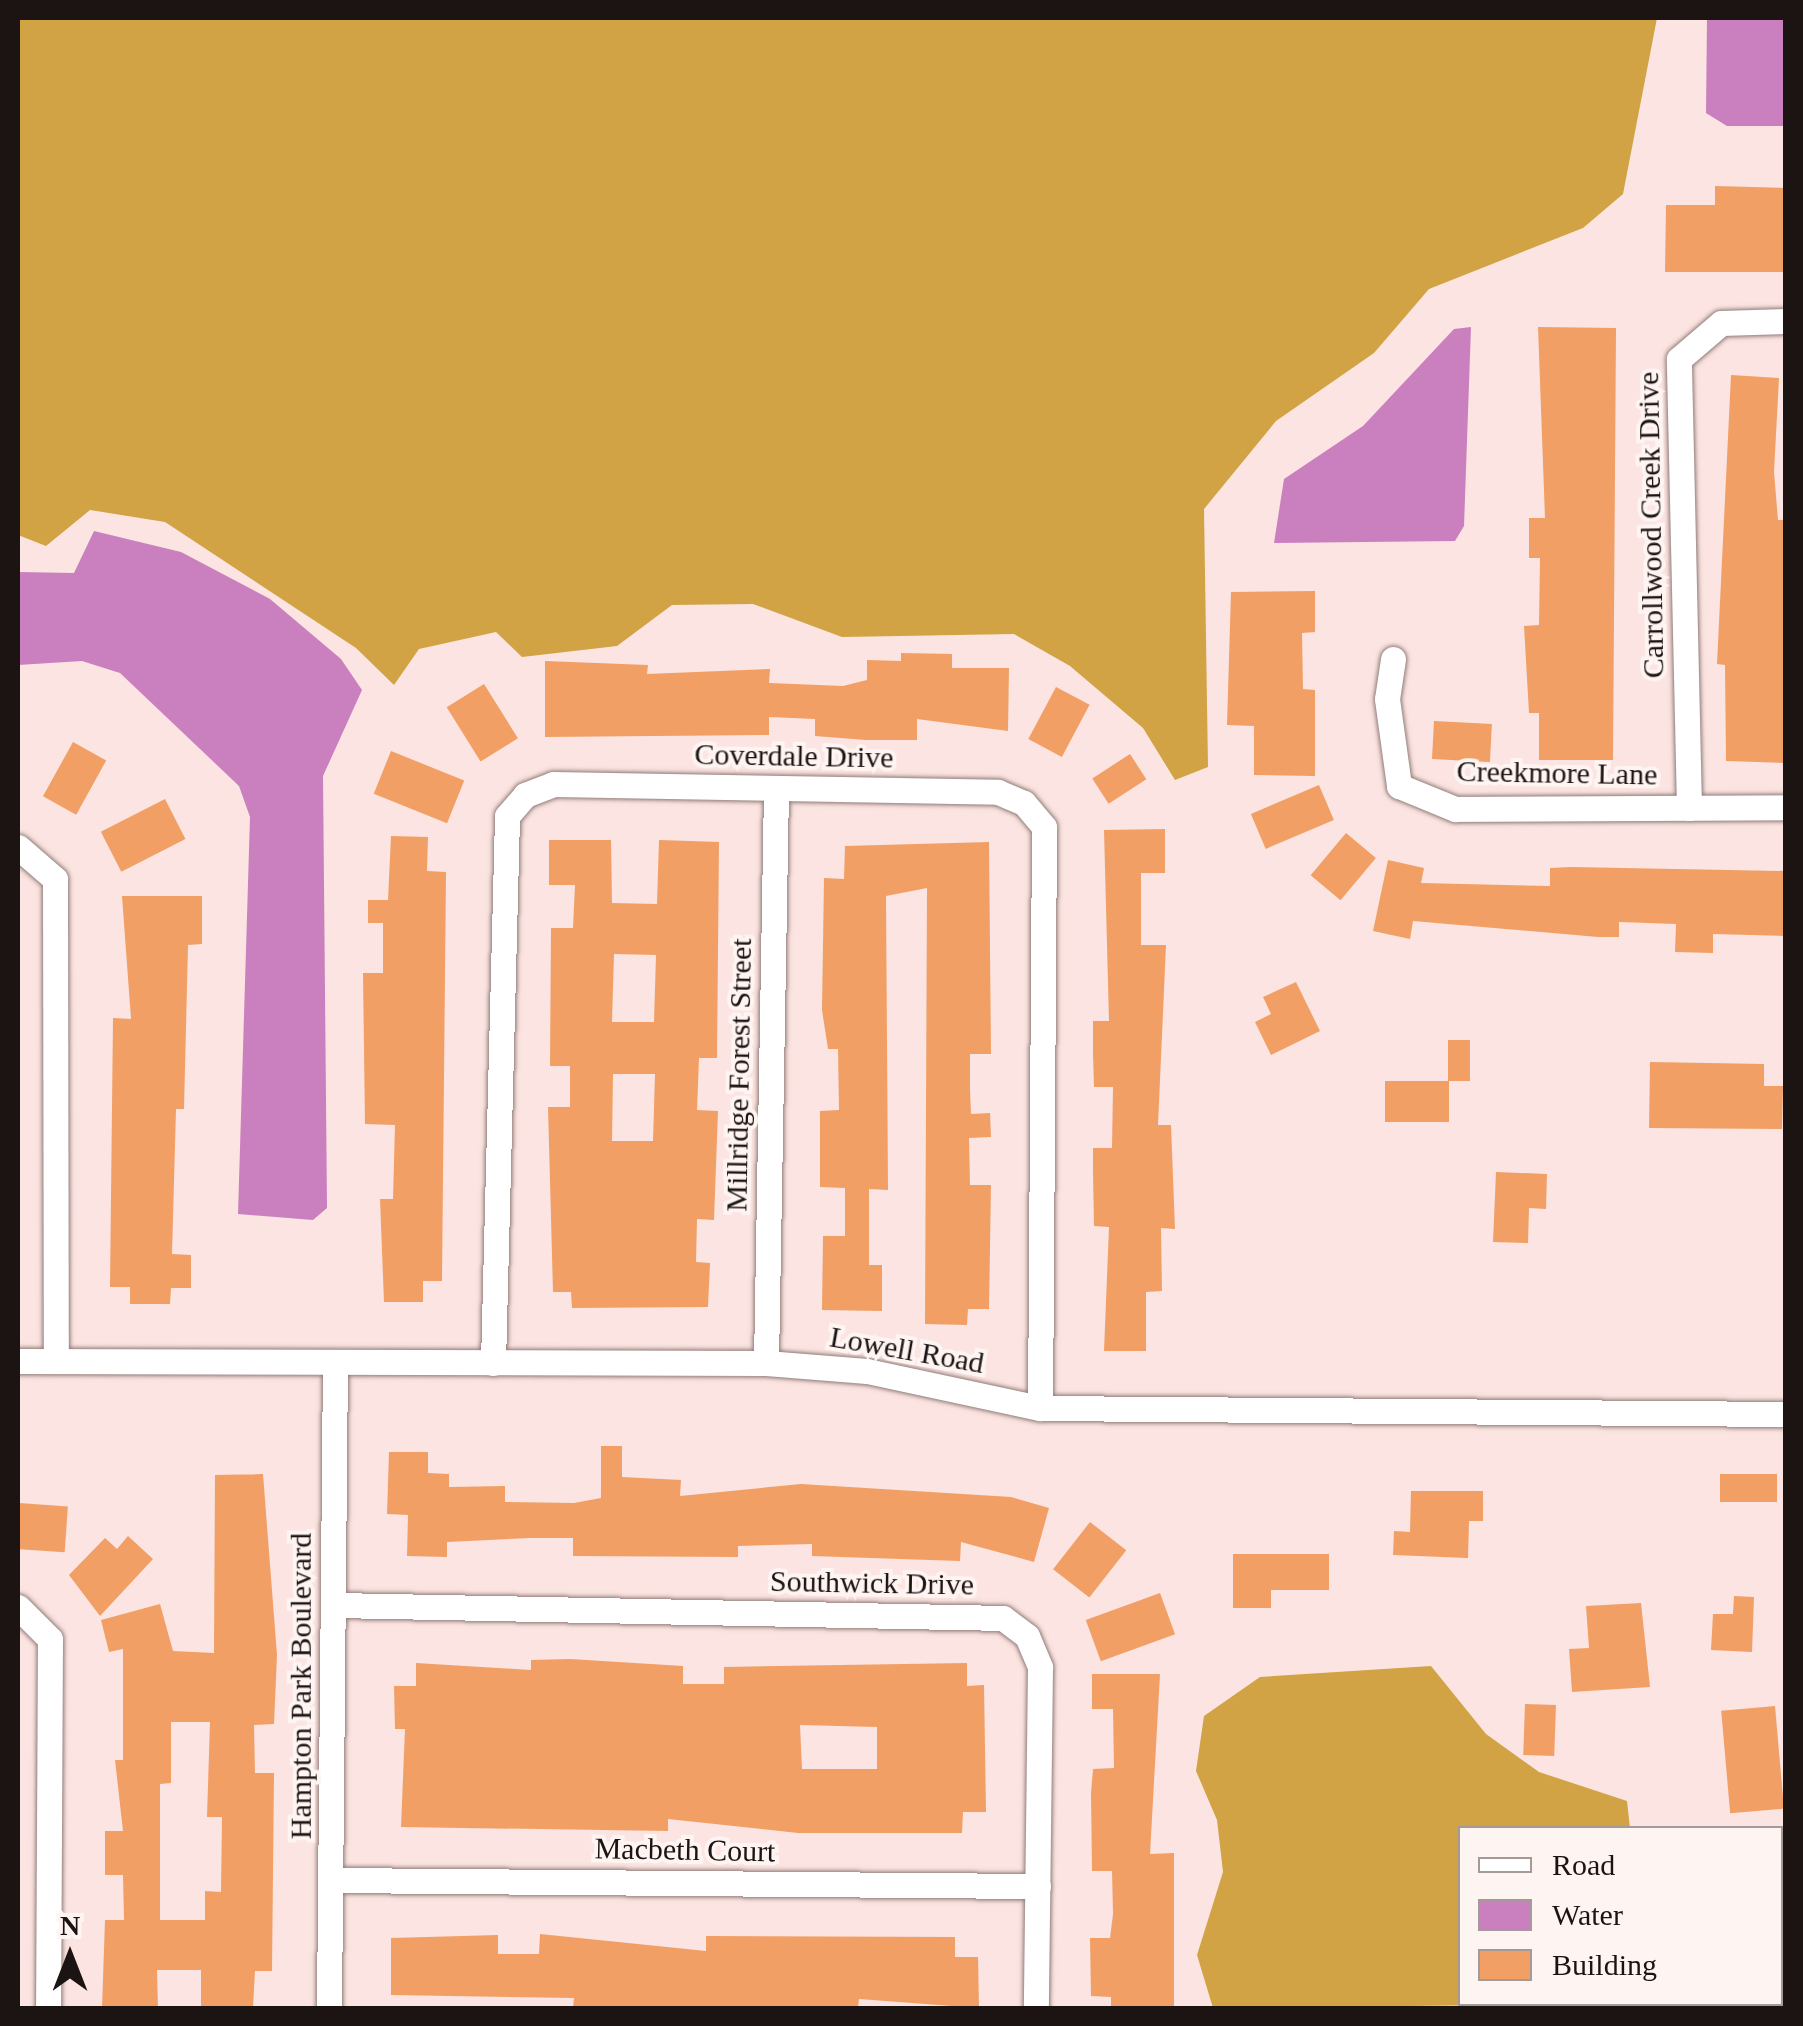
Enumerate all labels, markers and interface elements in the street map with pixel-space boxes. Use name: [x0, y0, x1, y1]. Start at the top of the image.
street label: Carrollwood Creek Drive: [1630, 371, 1672, 679]
street label: Coverdale Drive: [694, 736, 894, 776]
street label: Creekmore Lane: [1456, 753, 1658, 793]
street label: Millridge Forest Street: [719, 938, 759, 1212]
street label: Lowell Road: [827, 1319, 987, 1381]
street label: Hampton Park Boulevard: [283, 1533, 319, 1839]
street label: Southwick Drive: [770, 1563, 974, 1603]
legend: [1458, 1826, 1783, 2006]
street label: Macbeth Court: [594, 1830, 776, 1870]
text: Road: [1552, 1848, 1615, 1881]
text: Water: [1552, 1898, 1623, 1931]
north arrow: [20, 1906, 120, 2006]
text: N: [60, 1910, 80, 1941]
text: Building: [1552, 1948, 1657, 1981]

